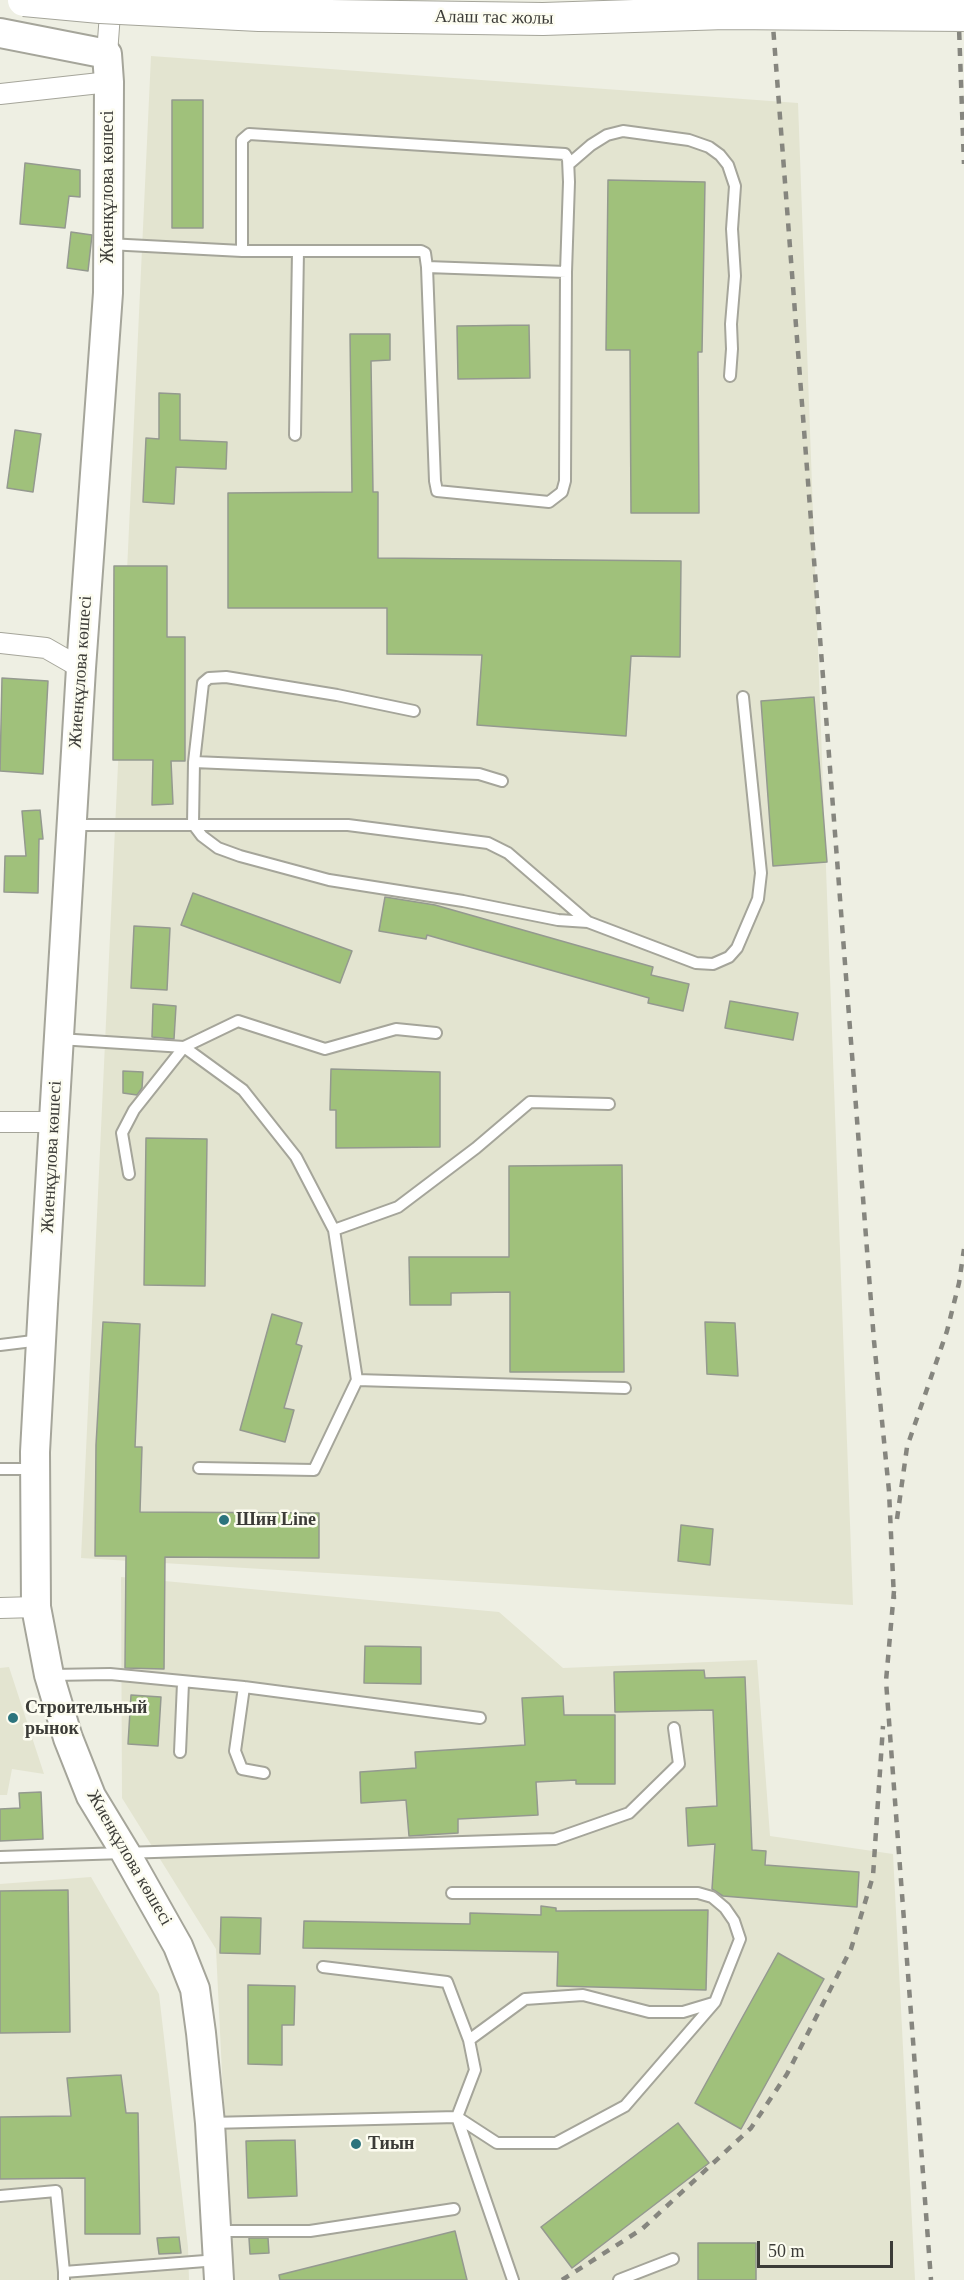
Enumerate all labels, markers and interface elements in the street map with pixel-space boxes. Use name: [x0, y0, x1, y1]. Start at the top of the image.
street label: Алаш тас жолы: [434, 6, 554, 30]
street label: Жиенқұлова көшесі: [97, 111, 119, 263]
street label: Жиенқұлова көшесі: [65, 595, 97, 749]
street label: Жиенқұлова көшесі: [37, 1080, 67, 1234]
place label: Шин Line: [236, 1509, 316, 1531]
marker: Шин Line: [217, 1513, 231, 1527]
place label: Строительный рынок: [25, 1697, 147, 1740]
marker: Строительный рынок: [6, 1711, 20, 1725]
street label: Жиенқұлова көшесі: [81, 1786, 177, 1930]
place label: Тиын: [368, 2133, 414, 2155]
marker: Тиын: [349, 2137, 363, 2151]
scale bar: [760, 2229, 896, 2267]
text: 50 m: [768, 2241, 805, 2261]

